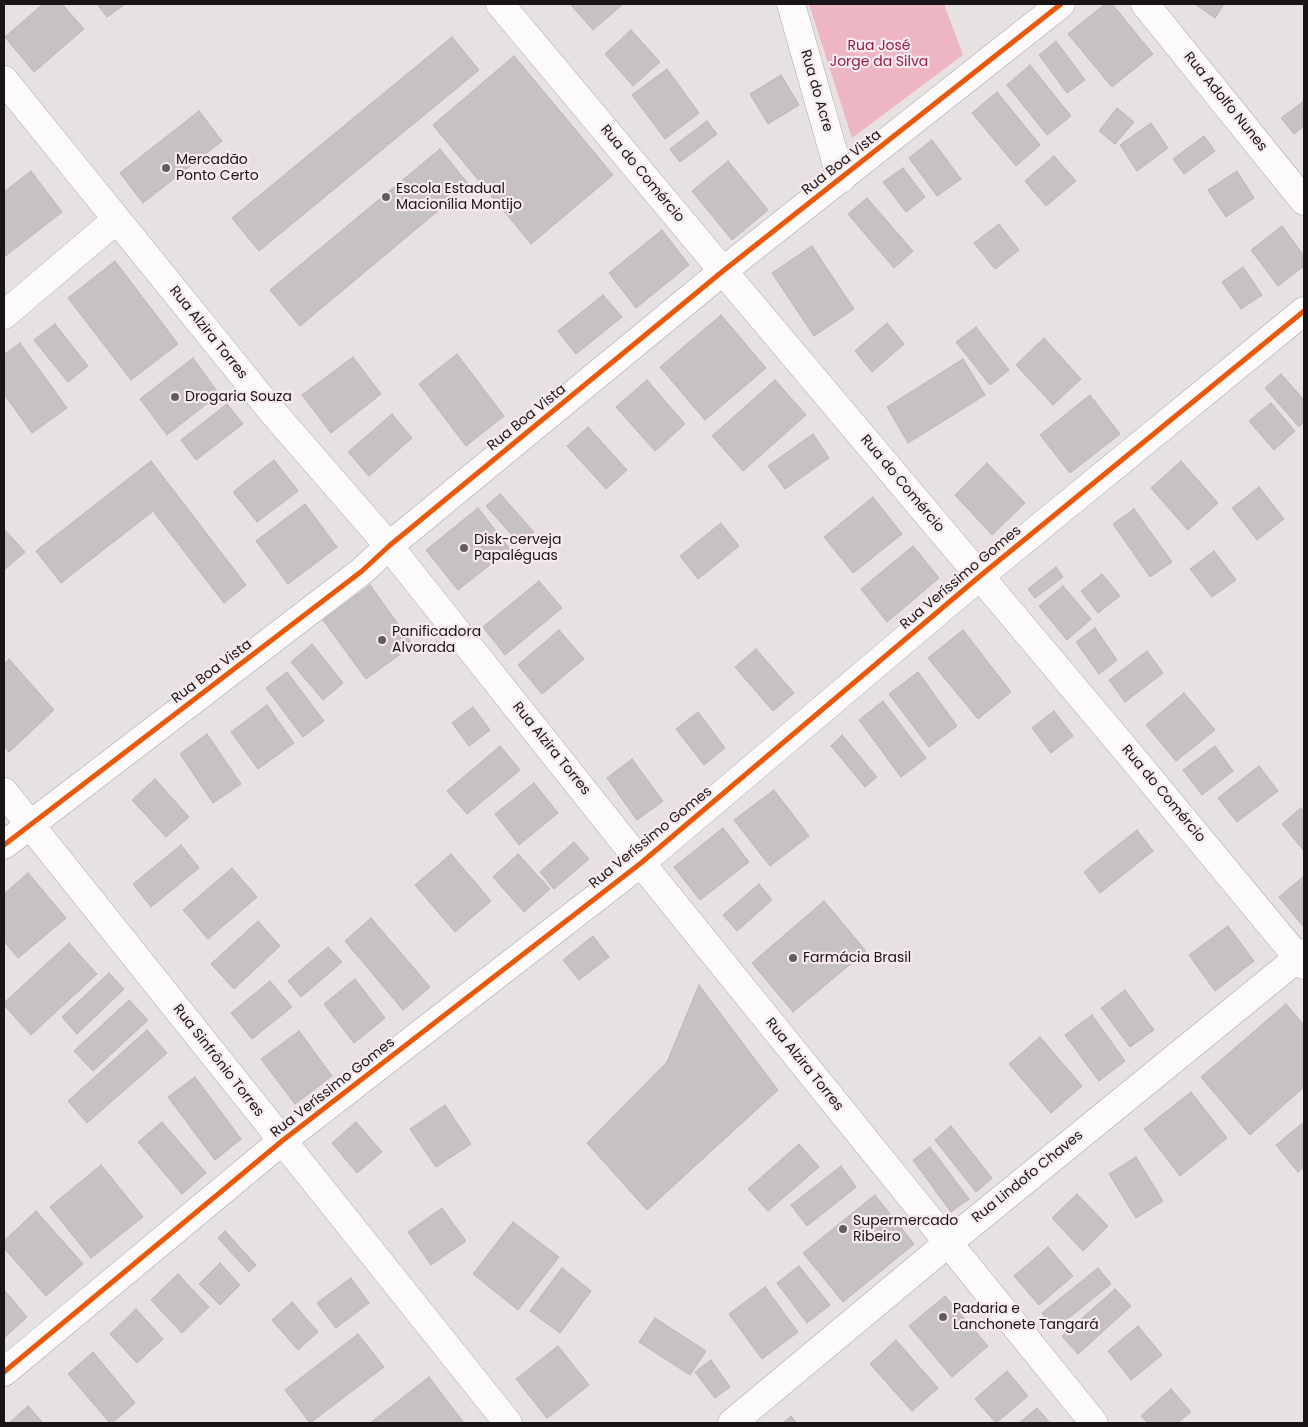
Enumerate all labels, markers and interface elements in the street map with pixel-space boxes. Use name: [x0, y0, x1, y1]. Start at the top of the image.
park label: Rua José Jorge da Silva: [830, 38, 928, 70]
street label: Rua do Acre: [796, 48, 836, 134]
street label: Rua Adolfo Nunes: [1180, 49, 1270, 155]
street label: Rua do Comércio: [596, 122, 688, 226]
street label: Rua Boa Vista: [799, 127, 885, 199]
place label: Mercadão Ponto Certo: [176, 152, 259, 184]
marker: Mercadão Ponto Certo: [160, 162, 172, 174]
place label: Escola Estadual Macionília Montijo: [396, 181, 522, 213]
marker: Escola Estadual Macionília Montijo: [380, 191, 392, 203]
street label: Rua Alzira Torres: [165, 283, 251, 383]
street label: Rua Boa Vista: [484, 381, 570, 455]
place label: Drogaria Souza: [185, 389, 292, 405]
marker: Drogaria Souza: [169, 391, 181, 403]
street label: Rua do Comércio: [856, 432, 948, 536]
street label: Rua Veríssimo Gomes: [897, 522, 1025, 634]
place label: Disk-cerveja Papaléguas: [474, 532, 561, 564]
marker: Disk-cerveja Papaléguas: [458, 542, 470, 554]
place label: Panificadora Alvorada: [392, 624, 481, 656]
marker: Panificadora Alvorada: [376, 634, 388, 646]
street label: Rua Boa Vista: [169, 636, 255, 708]
street label: Rua Alzira Torres: [508, 699, 594, 799]
street label: Rua do Comércio: [1117, 742, 1209, 846]
street label: Rua Veríssimo Gomes: [586, 783, 716, 893]
place label: Farmácia Brasil: [803, 950, 911, 966]
marker: Farmácia Brasil: [787, 952, 799, 964]
street label: Rua Sinfrônio Torres: [169, 1001, 267, 1121]
street label: Rua Alzira Torres: [761, 1015, 847, 1115]
street label: Rua Veríssimo Gomes: [268, 1034, 398, 1142]
street label: Rua Lindofo Chaves: [969, 1127, 1087, 1227]
place label: Supermercado Ribeiro: [853, 1213, 958, 1246]
marker: Supermercado Ribeiro: [837, 1223, 849, 1235]
place label: Padaria e Lanchonete Tangará: [953, 1301, 1099, 1334]
marker: Padaria e Lanchonete Tangará: [937, 1311, 949, 1323]

